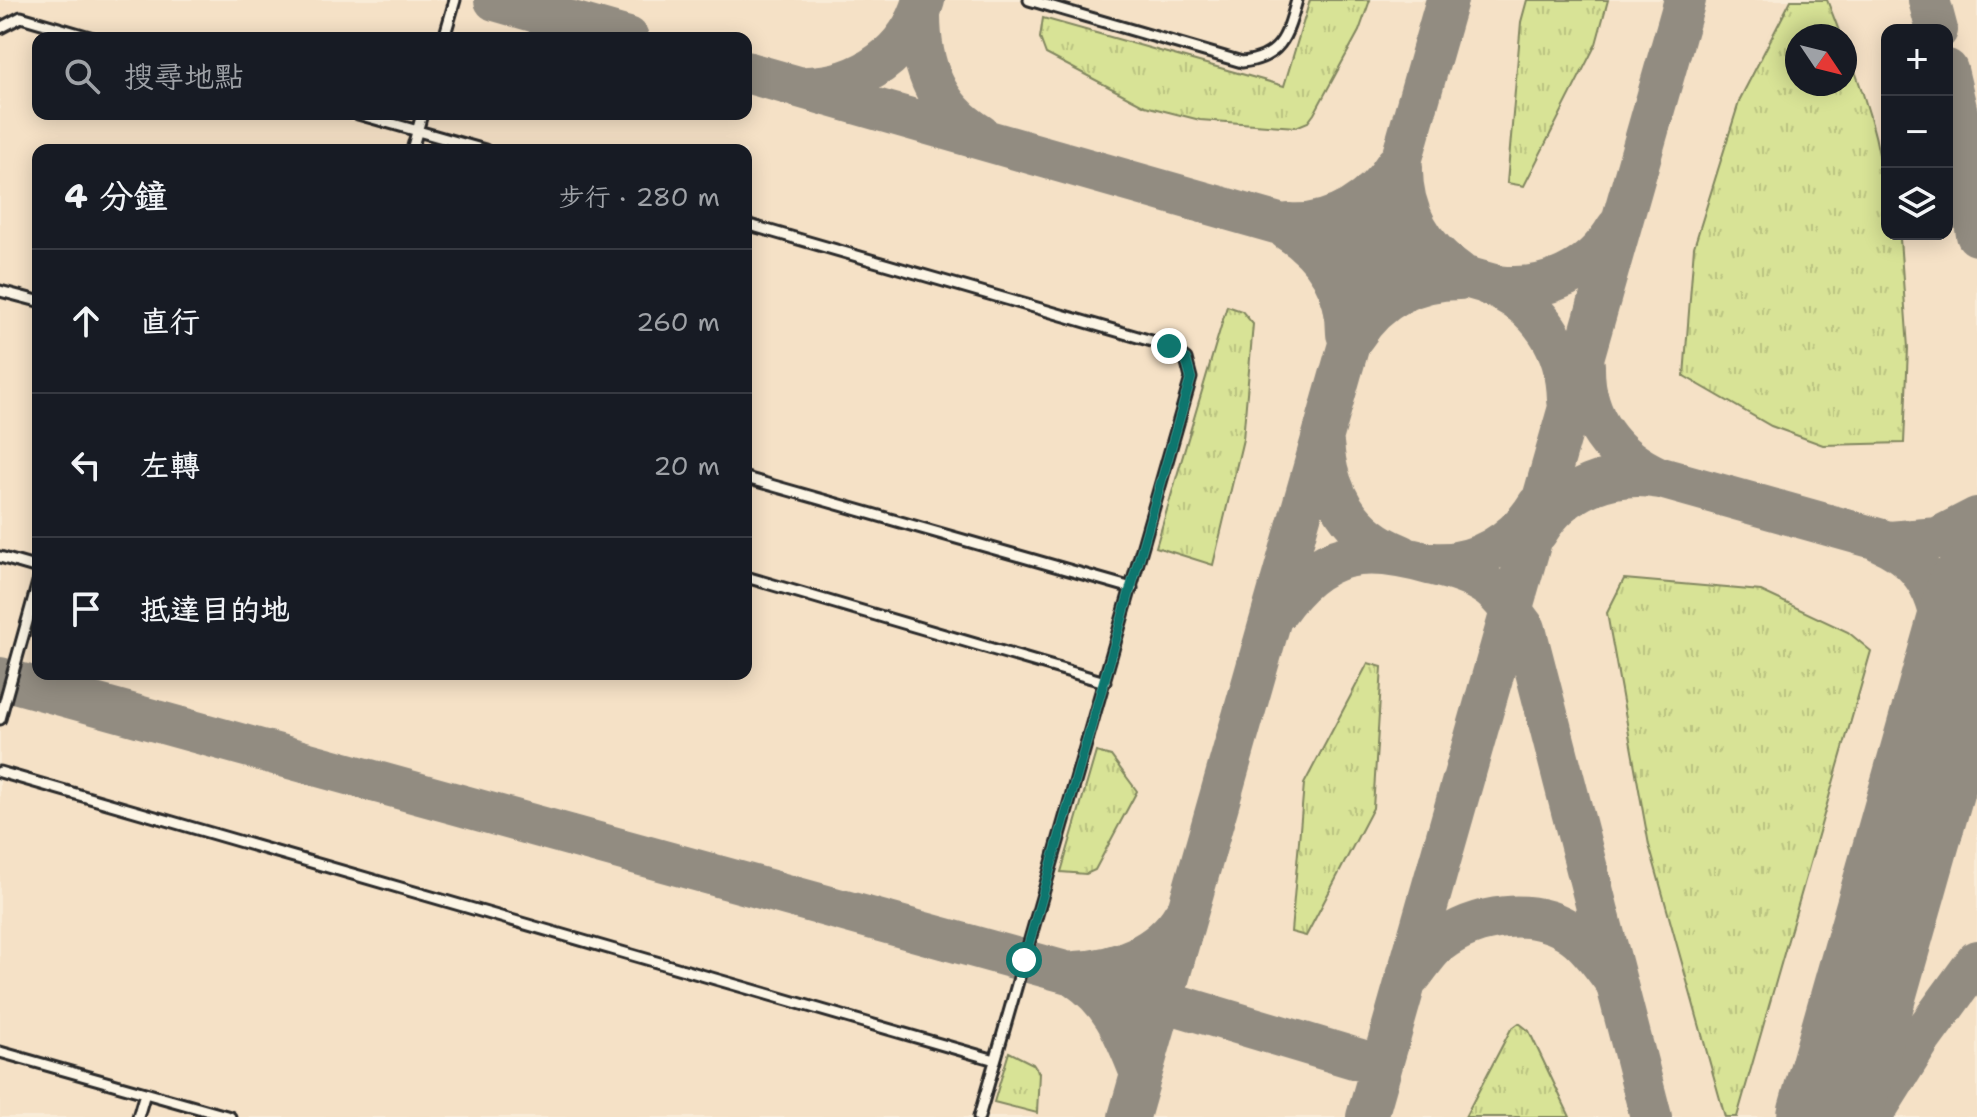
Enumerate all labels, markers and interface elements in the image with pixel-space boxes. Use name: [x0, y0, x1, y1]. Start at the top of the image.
north arrow: [1785, 24, 1857, 96]
map controls: [1881, 24, 1953, 240]
button: +: [1881, 24, 1953, 96]
search box: [32, 32, 752, 120]
icon: search: [60, 54, 104, 98]
text: 搜尋地點: [124, 56, 244, 97]
button: −: [1881, 96, 1953, 168]
button: layers: [1881, 168, 1953, 240]
text: 4 分鐘: [64, 173, 168, 219]
text: 步行 · 280 m: [558, 179, 720, 214]
icon: ahead: [64, 299, 108, 343]
text: 直行: [140, 301, 200, 342]
text: 260 m: [636, 304, 720, 339]
route end: [1151, 328, 1187, 364]
icon: left: [64, 443, 108, 487]
text: 左轉: [140, 445, 200, 486]
text: 20 m: [653, 448, 720, 483]
icon: arrive: [64, 587, 108, 631]
text: 抵達目的地: [140, 589, 290, 630]
route start: [1006, 942, 1042, 978]

